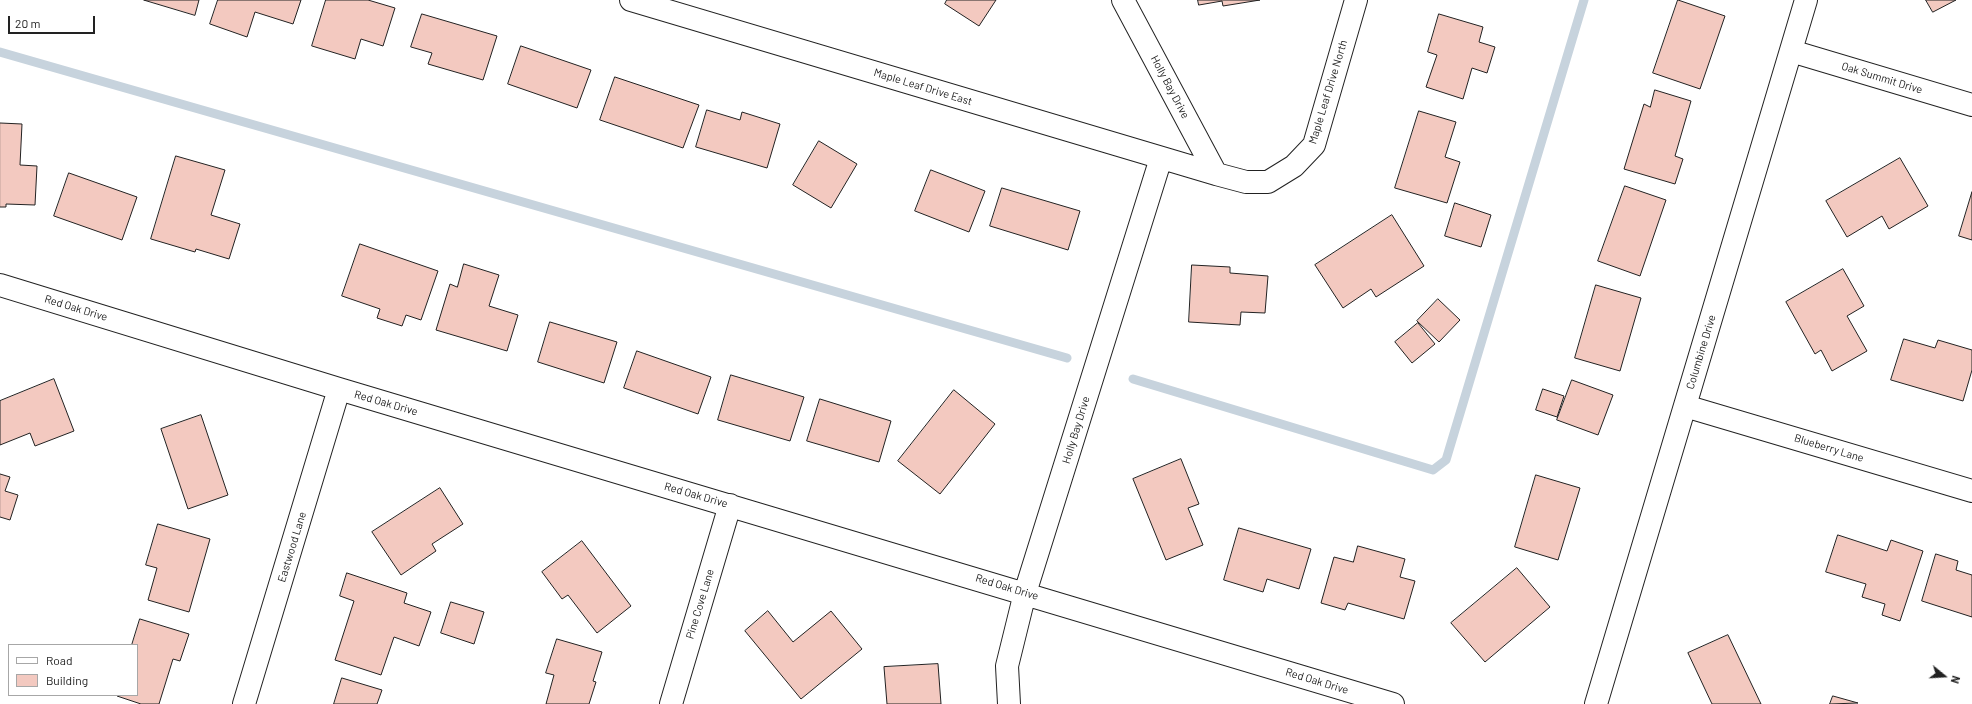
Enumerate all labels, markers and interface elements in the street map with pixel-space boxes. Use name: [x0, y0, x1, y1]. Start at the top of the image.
scale bar: [10, 8, 97, 34]
text: 20 m: [15, 16, 41, 30]
street label: Maple Leaf Drive North: [1306, 38, 1350, 146]
street label: Holly Bay Drive: [1148, 53, 1192, 121]
street label: Oak Summit Drive: [1840, 59, 1924, 97]
street label: Maple Leaf Drive East: [872, 66, 974, 108]
street label: Red Oak Drive: [43, 292, 109, 324]
street label: Columbine Drive: [1683, 313, 1719, 391]
street label: Red Oak Drive: [353, 388, 419, 418]
street label: Holly Bay Drive: [1060, 395, 1092, 465]
street label: Blueberry Lane: [1793, 431, 1865, 465]
street label: Red Oak Drive: [663, 480, 729, 510]
street label: Eastwood Lane: [275, 510, 309, 584]
street label: Pine Cove Lane: [683, 567, 717, 641]
street label: Red Oak Drive: [974, 571, 1040, 603]
legend: [8, 644, 138, 696]
text: Road: [46, 653, 73, 667]
north arrow: [1924, 656, 1964, 696]
street label: Red Oak Drive: [1284, 665, 1350, 697]
text: Building: [46, 673, 88, 687]
text: N: [1949, 674, 1963, 685]

